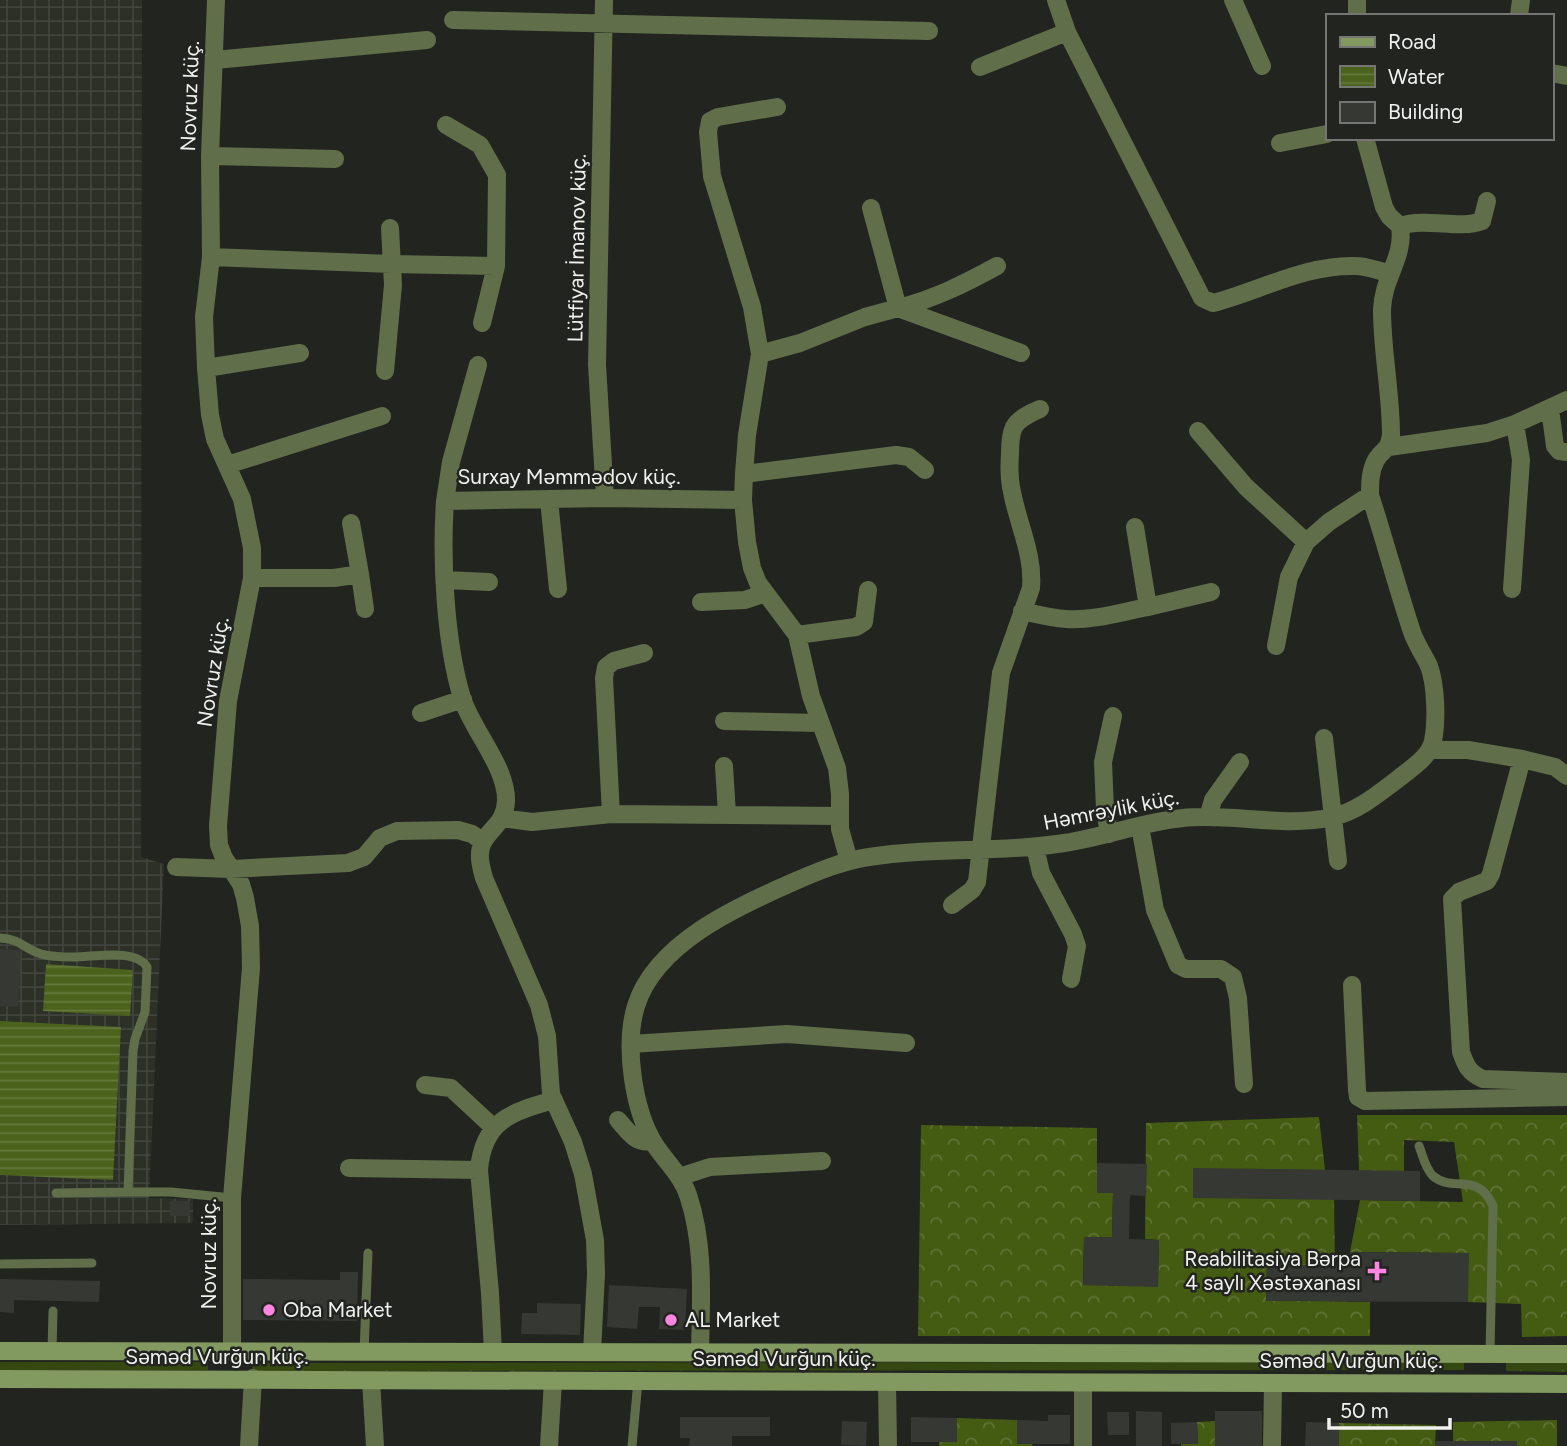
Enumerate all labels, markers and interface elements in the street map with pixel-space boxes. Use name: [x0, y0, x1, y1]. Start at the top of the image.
legend: [1326, 14, 1553, 140]
text: Road: [1388, 29, 1436, 54]
street label: Novruz küç.: [175, 40, 204, 152]
text: Water: [1388, 64, 1444, 89]
text: Building: [1388, 99, 1463, 124]
street label: Lütfiyar İmanov küç.: [562, 153, 591, 343]
street label: Surxay Məmmədov küç.: [457, 464, 681, 489]
street label: Novruz küç.: [191, 615, 234, 729]
street label: Həmrəylik küç.: [1041, 784, 1181, 835]
street label: Novruz küç.: [196, 1198, 221, 1310]
place label: Reabilitasiya Bәrpa 4 saylı Xəstəxanası: [1184, 1246, 1361, 1295]
marker: Reabilitasiya Bәrpa 4 saylı Xəstəxanası: [1367, 1261, 1387, 1281]
place label: Oba Market: [283, 1297, 392, 1322]
marker: Oba Market: [261, 1302, 277, 1318]
place label: AL Market: [685, 1307, 780, 1332]
marker: AL Market: [663, 1312, 679, 1328]
street label: Səməd Vurğun küç.: [125, 1344, 309, 1369]
street label: Səməd Vurğun küç.: [692, 1346, 876, 1371]
street label: Səməd Vurğun küç.: [1259, 1348, 1443, 1373]
scale bar: [1329, 1386, 1450, 1430]
text: 50 m: [1340, 1398, 1389, 1423]

